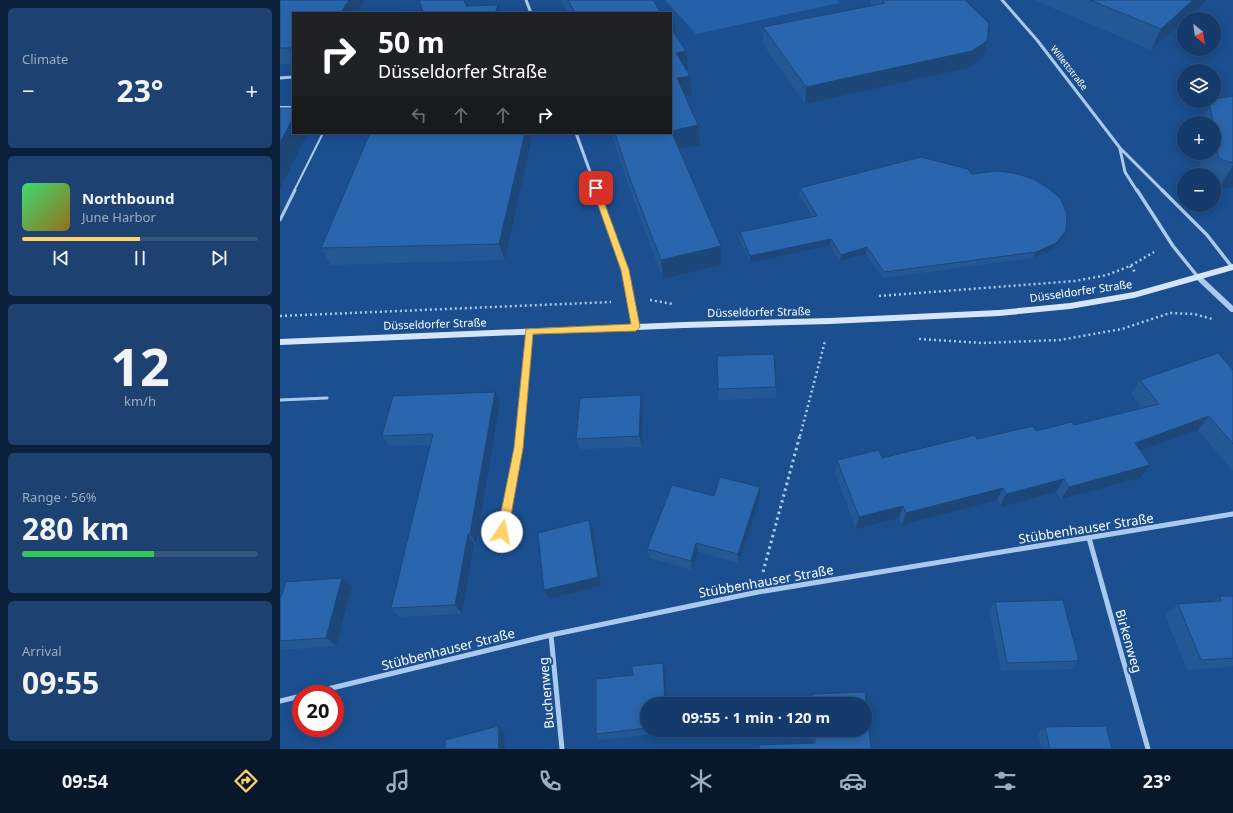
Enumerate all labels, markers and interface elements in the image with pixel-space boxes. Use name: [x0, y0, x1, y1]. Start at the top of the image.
north arrow: [1177, 12, 1221, 56]
map controls: [1177, 12, 1221, 212]
text: 50 m: [378, 23, 445, 61]
icon: right: [312, 28, 364, 80]
street label: Willettstraße: [1048, 42, 1091, 93]
text: Climate: [22, 50, 68, 68]
text: Düsseldorfer Straße: [378, 59, 547, 83]
button: layers: [1177, 64, 1221, 108]
text: 23°: [116, 70, 164, 111]
text: −: [22, 75, 35, 105]
text: +: [245, 75, 258, 105]
icon: left: [408, 104, 430, 126]
icon: ahead: [450, 104, 472, 126]
icon: ahead: [492, 104, 514, 126]
icon: right: [534, 104, 556, 126]
button: +: [1177, 116, 1221, 160]
button: −: [1177, 168, 1221, 212]
pin: [579, 171, 613, 205]
icon: arrive: [585, 177, 607, 199]
text: Northbound: [82, 188, 174, 208]
text: June Harbor: [82, 208, 156, 226]
icon: previous: [50, 247, 72, 269]
icon: pause: [129, 247, 151, 269]
icon: next: [208, 247, 230, 269]
street label: Düsseldorfer Straße: [1029, 276, 1133, 305]
street label: Düsseldorfer Straße: [707, 303, 811, 320]
street label: Düsseldorfer Straße: [383, 314, 487, 333]
text: 12: [110, 330, 170, 401]
text: km/h: [124, 392, 156, 410]
text: Range · 56%: [22, 488, 97, 506]
text: 280 km: [22, 508, 129, 549]
street label: Stübbenhauser Straße: [1017, 508, 1155, 548]
position arrow: [481, 511, 523, 553]
street label: Stübbenhauser Straße: [697, 560, 835, 602]
street label: Birkenweg: [1111, 607, 1147, 675]
street label: Stübbenhauser Straße: [380, 624, 516, 674]
text: Arrival: [22, 642, 62, 660]
street label: Buchenweg: [534, 657, 558, 729]
text: 09:55: [22, 662, 99, 703]
speed limit sign: 20: [292, 685, 344, 737]
text: 09:55 · 1 min · 120 m: [682, 707, 830, 727]
icon: directions: [232, 767, 260, 795]
icon: music: [384, 767, 412, 795]
icon: phone: [536, 767, 564, 795]
icon: climate: [687, 767, 715, 795]
icon: car: [839, 767, 867, 795]
icon: filters: [991, 767, 1019, 795]
text: 09:54: [62, 769, 108, 793]
text: 23°: [1143, 769, 1171, 793]

